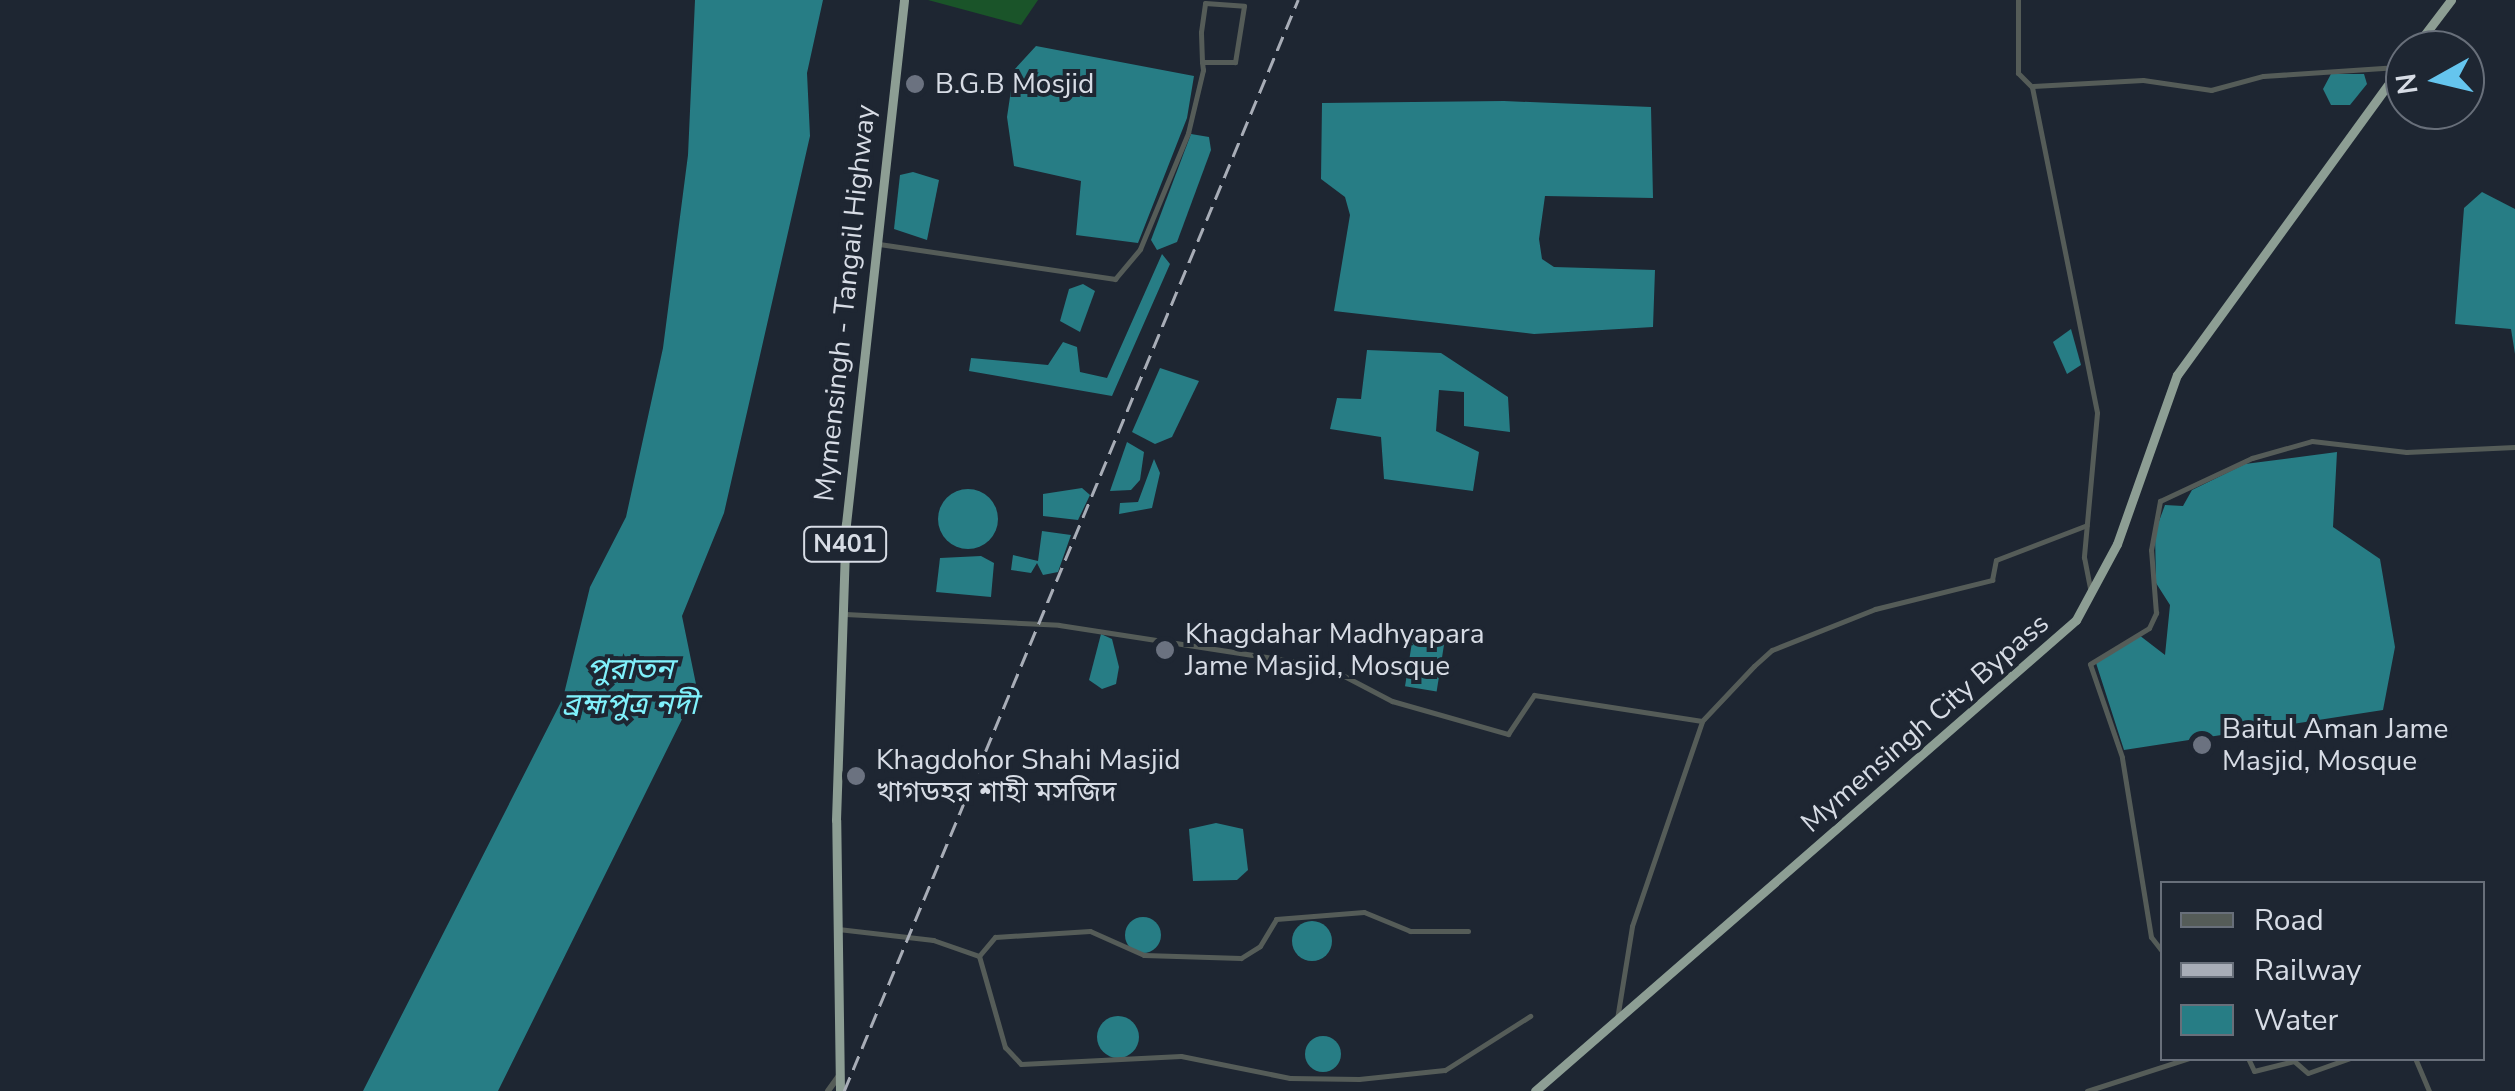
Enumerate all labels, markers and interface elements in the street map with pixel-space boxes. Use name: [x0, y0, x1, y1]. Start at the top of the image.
north arrow: [2385, 30, 2485, 130]
place label: B.G.B Mosjid: [935, 67, 1094, 101]
text: N: [2387, 71, 2428, 97]
marker: B.G.B Mosjid: [904, 73, 926, 95]
street label: Mymensingh - Tangail Highway: [807, 103, 883, 503]
road number: N401: [802, 524, 888, 564]
street label: Mymensingh City Bypass: [1794, 606, 2056, 840]
place label: Khagdahar Madhyapara Jame Masjid, Mosque: [1185, 617, 1484, 683]
marker: Khagdahar Madhyapara Jame Masjid, Mosque: [1154, 639, 1176, 661]
water label: পুরাতন ব্রহ্মপুত্র নদী: [562, 652, 698, 722]
place label: Baitul Aman Jame Masjid, Mosque: [2222, 712, 2448, 778]
marker: Baitul Aman Jame Masjid, Mosque: [2191, 734, 2213, 756]
place label: Khagdohor Shahi Masjid খাগডহর শাহী মসজিদ: [876, 743, 1180, 809]
marker: Khagdohor Shahi Masjid খাগডহর শাহী মসজিদ: [845, 765, 867, 787]
legend: [2160, 881, 2485, 1061]
text: Road: [2254, 900, 2324, 941]
text: Railway: [2254, 950, 2362, 991]
text: Water: [2254, 1000, 2338, 1041]

